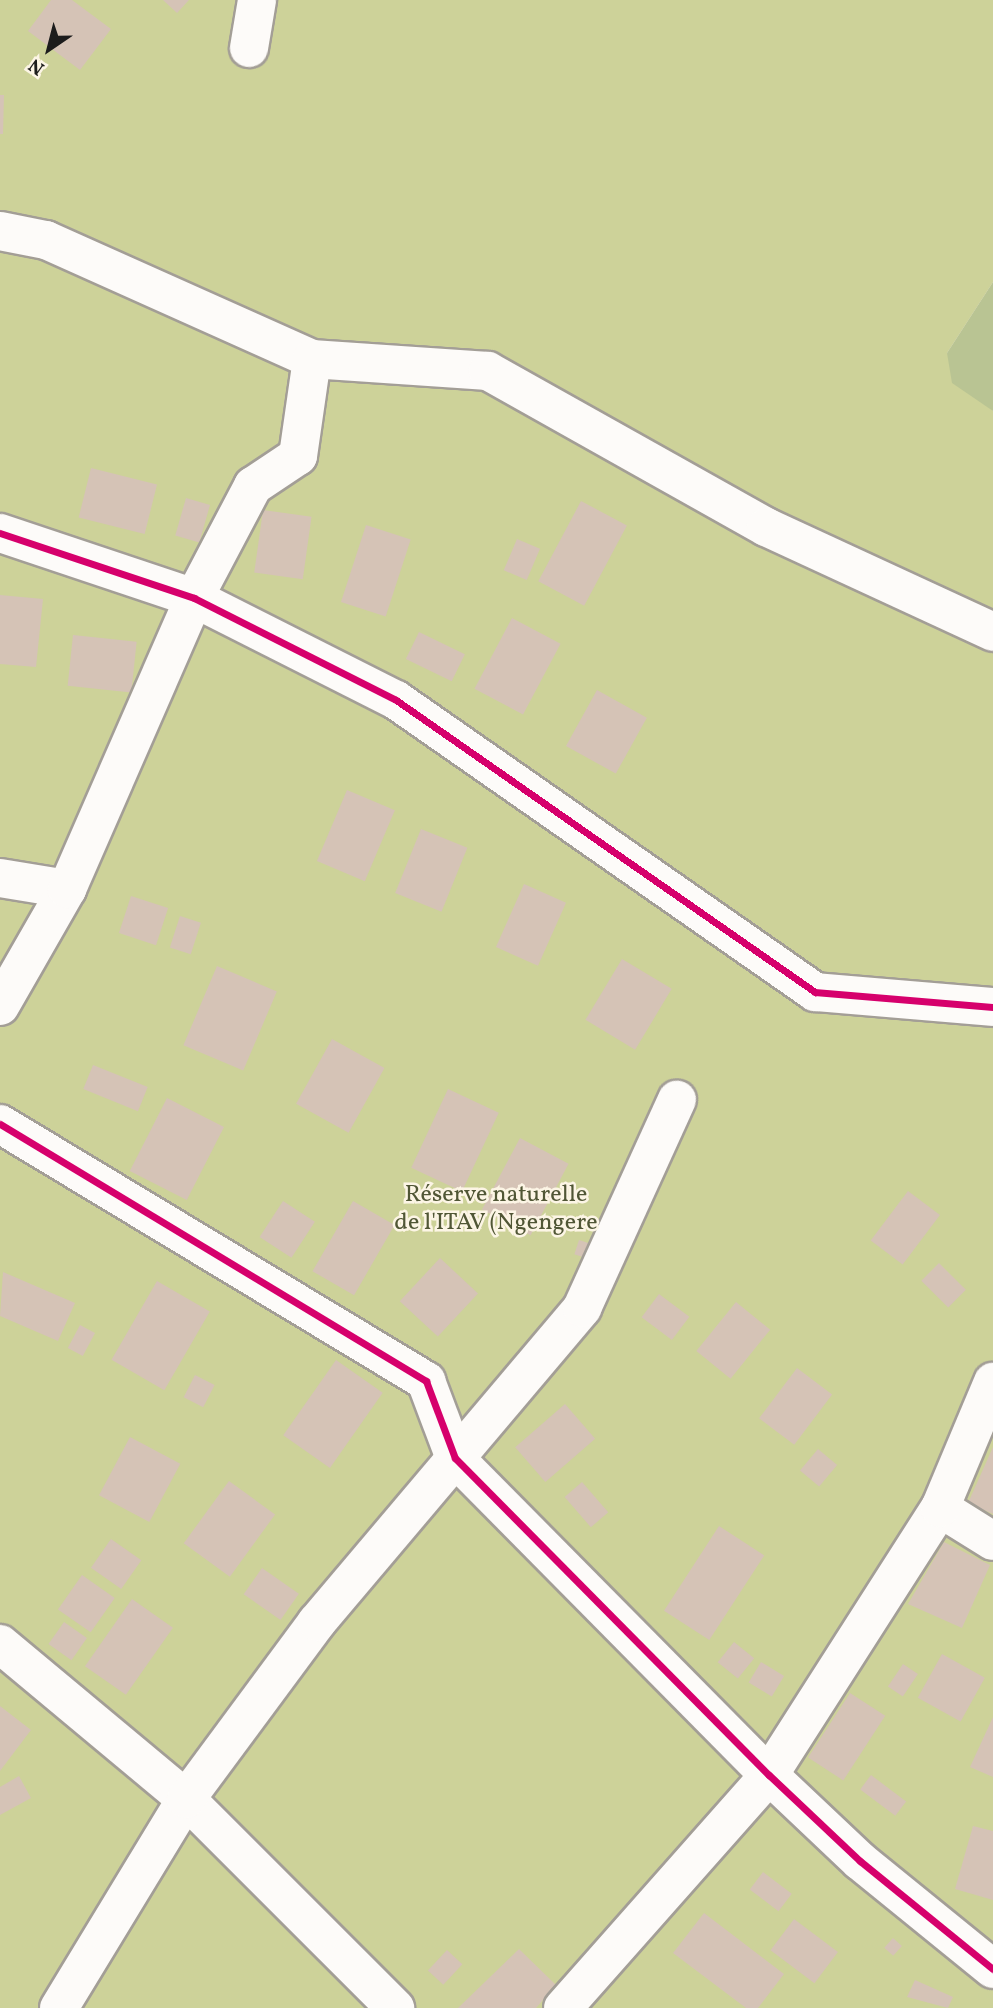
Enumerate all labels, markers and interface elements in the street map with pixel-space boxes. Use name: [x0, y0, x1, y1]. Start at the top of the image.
north arrow: [14, 14, 84, 84]
text: N: [24, 52, 50, 81]
park label: Réserve naturelle de l'ITAV (Ngengere: [394, 1182, 598, 1238]

